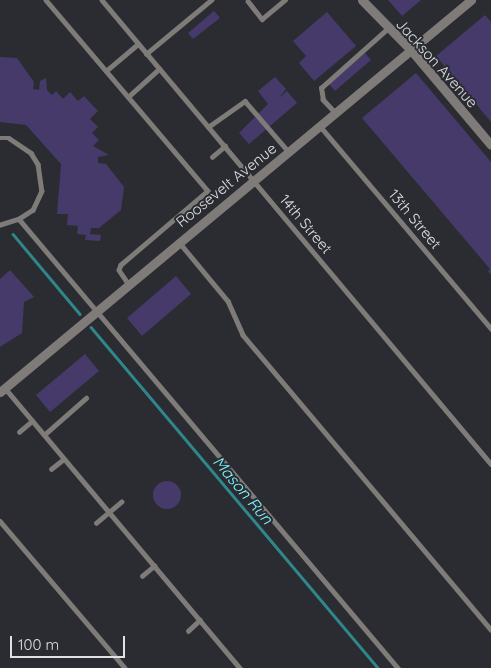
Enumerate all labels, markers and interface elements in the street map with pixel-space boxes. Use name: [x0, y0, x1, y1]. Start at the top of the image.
street label: Jackson Avenue: [392, 15, 482, 111]
street label: Roosevelt Avenue: [172, 139, 280, 231]
street label: 13th Street: [385, 186, 445, 252]
street label: 14th Street: [276, 191, 336, 257]
water label: Mason Run: [209, 452, 277, 528]
scale bar: [12, 626, 128, 658]
text: 100 m: [18, 635, 59, 654]

